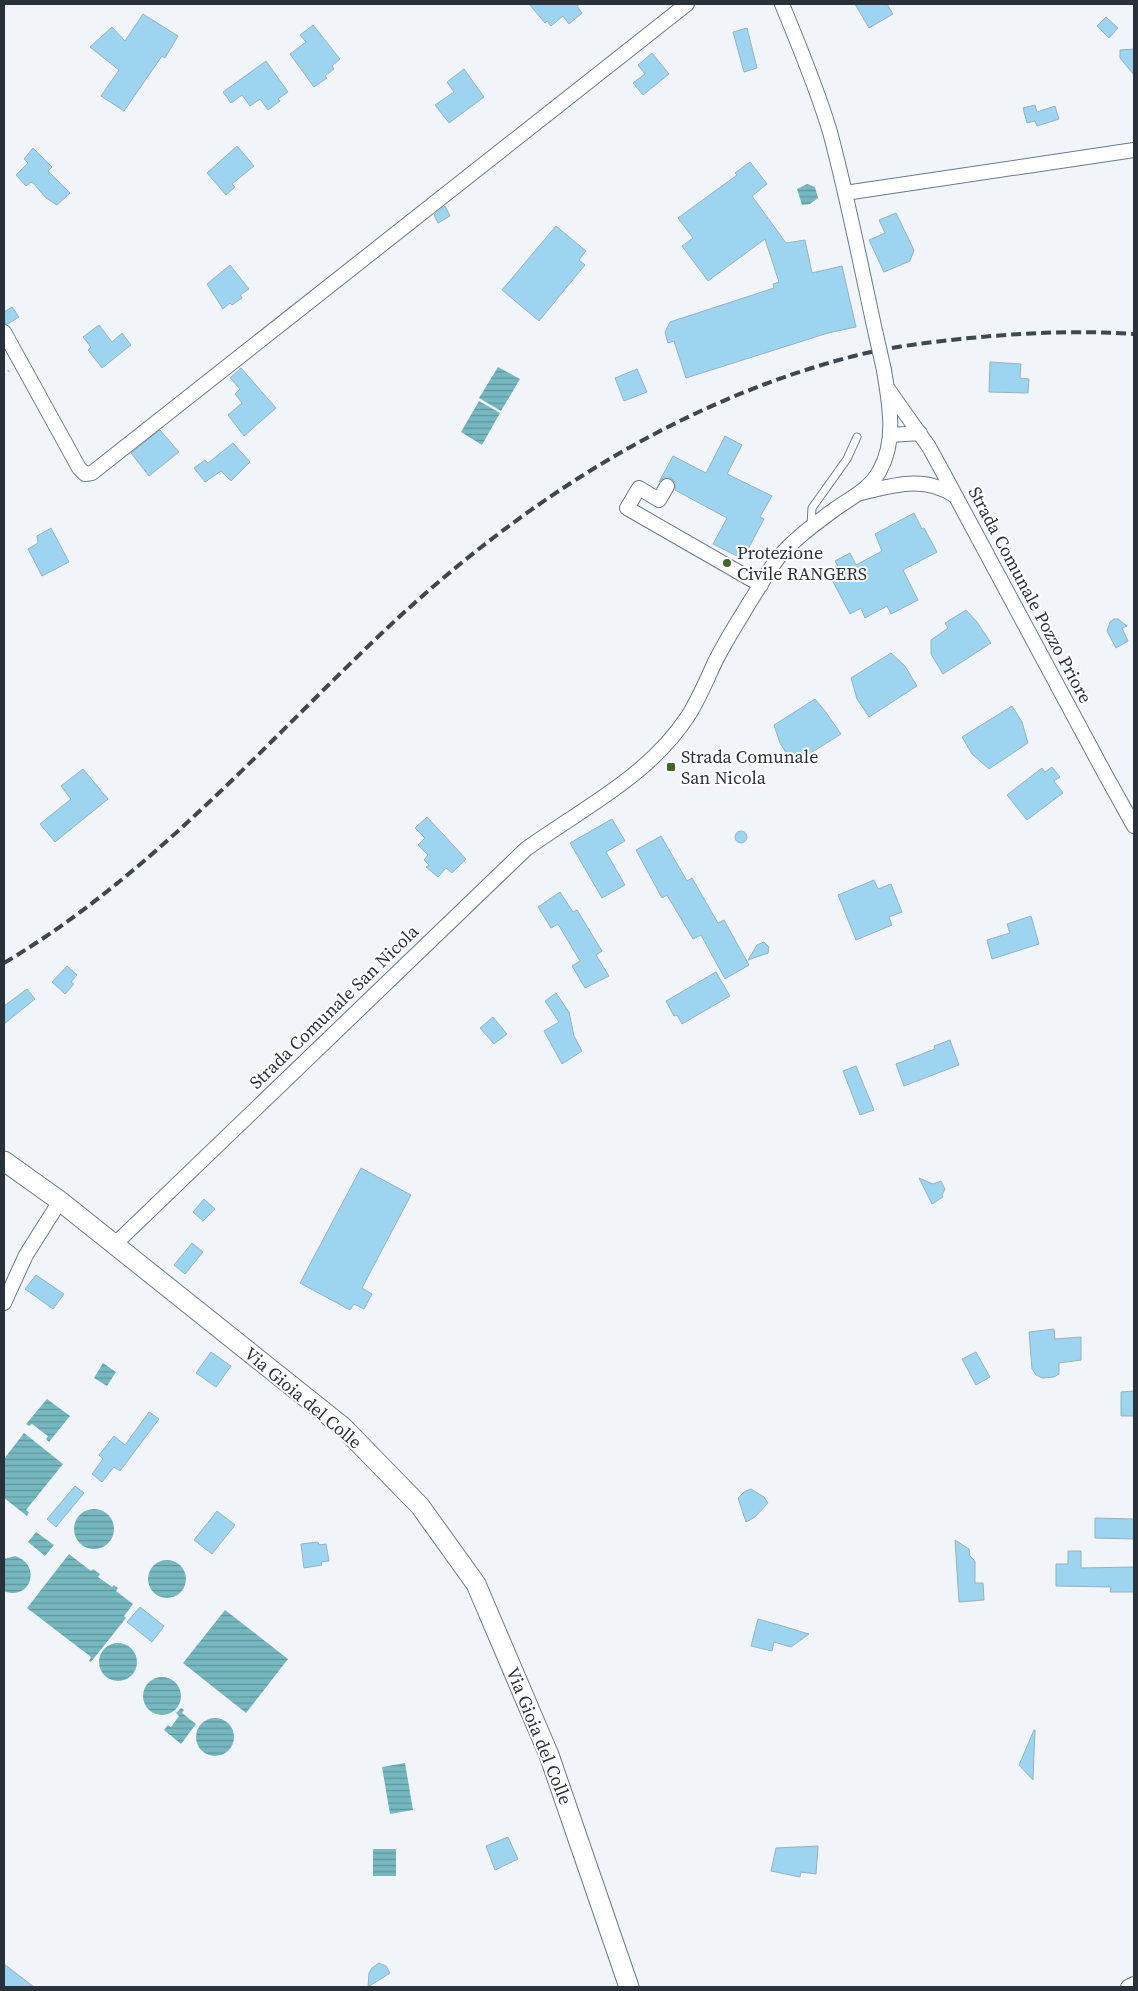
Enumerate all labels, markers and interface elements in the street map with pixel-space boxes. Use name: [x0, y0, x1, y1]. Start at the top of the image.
street label: Strada Comunale Pozzo Priore: [963, 482, 1098, 707]
place label: Protezione Civile RANGERS: [737, 540, 867, 586]
marker: Protezione Civile RANGERS: [721, 557, 733, 569]
place label: Strada Comunale San Nicola: [681, 744, 818, 790]
marker: Strada Comunale San Nicola: [665, 761, 677, 773]
street label: Strada Comunale San Nicola: [244, 918, 424, 1094]
street label: Via Gioia del Colle: [239, 1341, 367, 1454]
street label: Via Gioia del Colle: [500, 1663, 578, 1808]

